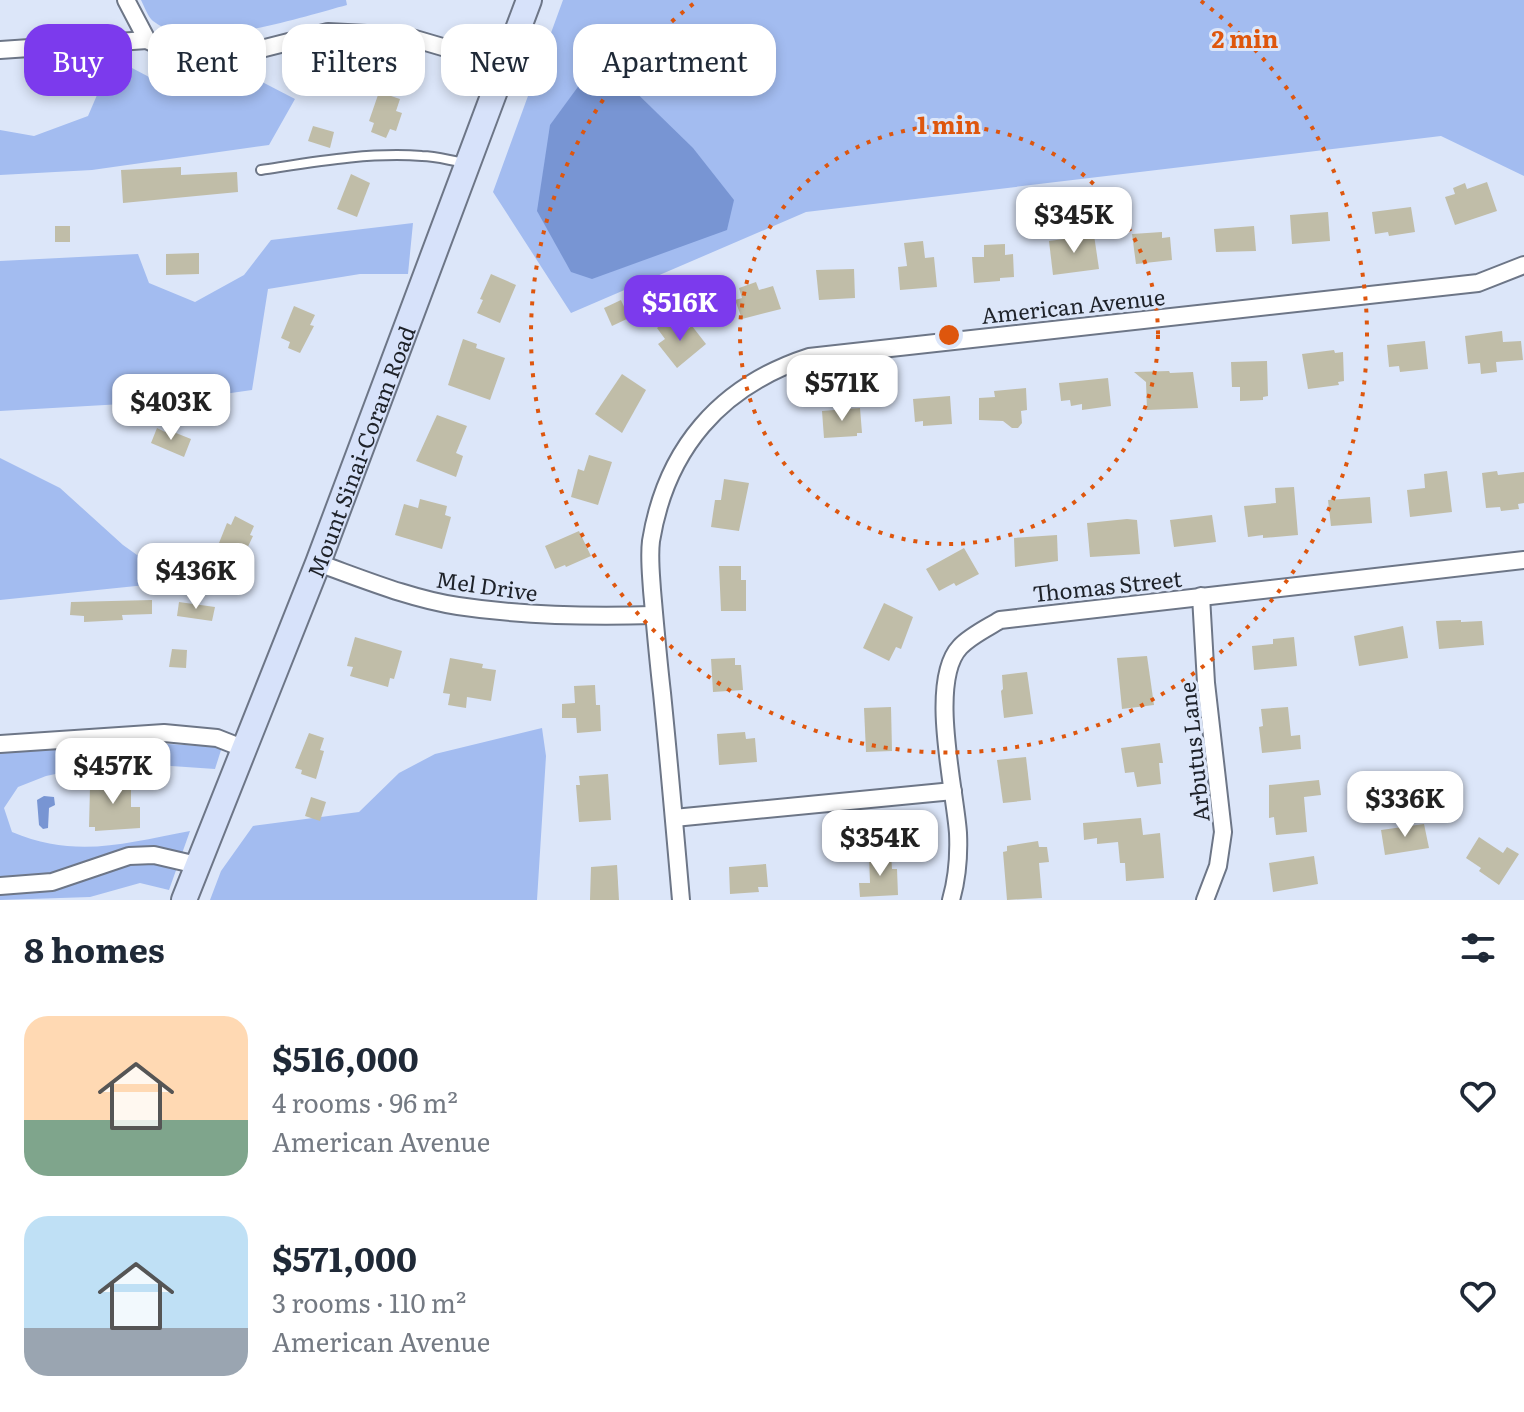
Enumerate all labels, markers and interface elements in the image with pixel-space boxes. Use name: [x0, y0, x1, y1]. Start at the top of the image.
text: 2 min: [1211, 20, 1279, 55]
chip: Buy: [24, 24, 132, 96]
chip: Rent: [148, 24, 266, 96]
chip: Filters: [282, 24, 425, 96]
chip: New: [441, 24, 557, 96]
chip: Apartment: [573, 24, 776, 96]
text: 1 min: [917, 106, 981, 141]
pin: $345K: [1018, 187, 1130, 255]
text: $345K: [1034, 193, 1114, 232]
pin: $516K: [624, 275, 736, 343]
street label: American Avenue: [979, 279, 1167, 331]
text: $516K: [642, 281, 718, 320]
street label: Mount Sinai-Coram Road: [297, 320, 422, 582]
centre of rings: [935, 321, 963, 349]
pin: $571K: [786, 355, 898, 423]
text: $571K: [805, 361, 879, 400]
pin: $403K: [115, 374, 227, 442]
text: $403K: [130, 380, 212, 419]
pin: $436K: [140, 543, 252, 611]
text: $436K: [155, 549, 237, 588]
street label: Thomas Street: [1031, 561, 1183, 609]
street label: Mel Drive: [434, 562, 540, 608]
street label: Arbutus Lane: [1169, 680, 1217, 824]
pin: $457K: [57, 738, 169, 806]
text: $457K: [73, 744, 153, 783]
pin: $336K: [1349, 771, 1461, 839]
text: $336K: [1365, 777, 1445, 816]
pin: $354K: [824, 810, 936, 878]
text: $354K: [840, 816, 920, 855]
text: 8 homes: [24, 923, 165, 973]
icon: filters: [1456, 926, 1500, 970]
text: $516,000: [272, 1032, 419, 1082]
icon: home: [88, 1048, 184, 1144]
icon: heart: [1456, 1074, 1500, 1118]
text: 4 rooms · 96 m²: [272, 1082, 458, 1121]
text: American Avenue: [272, 1121, 490, 1160]
text: $571,000: [272, 1232, 417, 1282]
icon: home: [88, 1248, 184, 1344]
icon: heart: [1456, 1274, 1500, 1318]
text: 3 rooms · 110 m²: [272, 1282, 466, 1321]
text: American Avenue: [272, 1321, 490, 1360]

